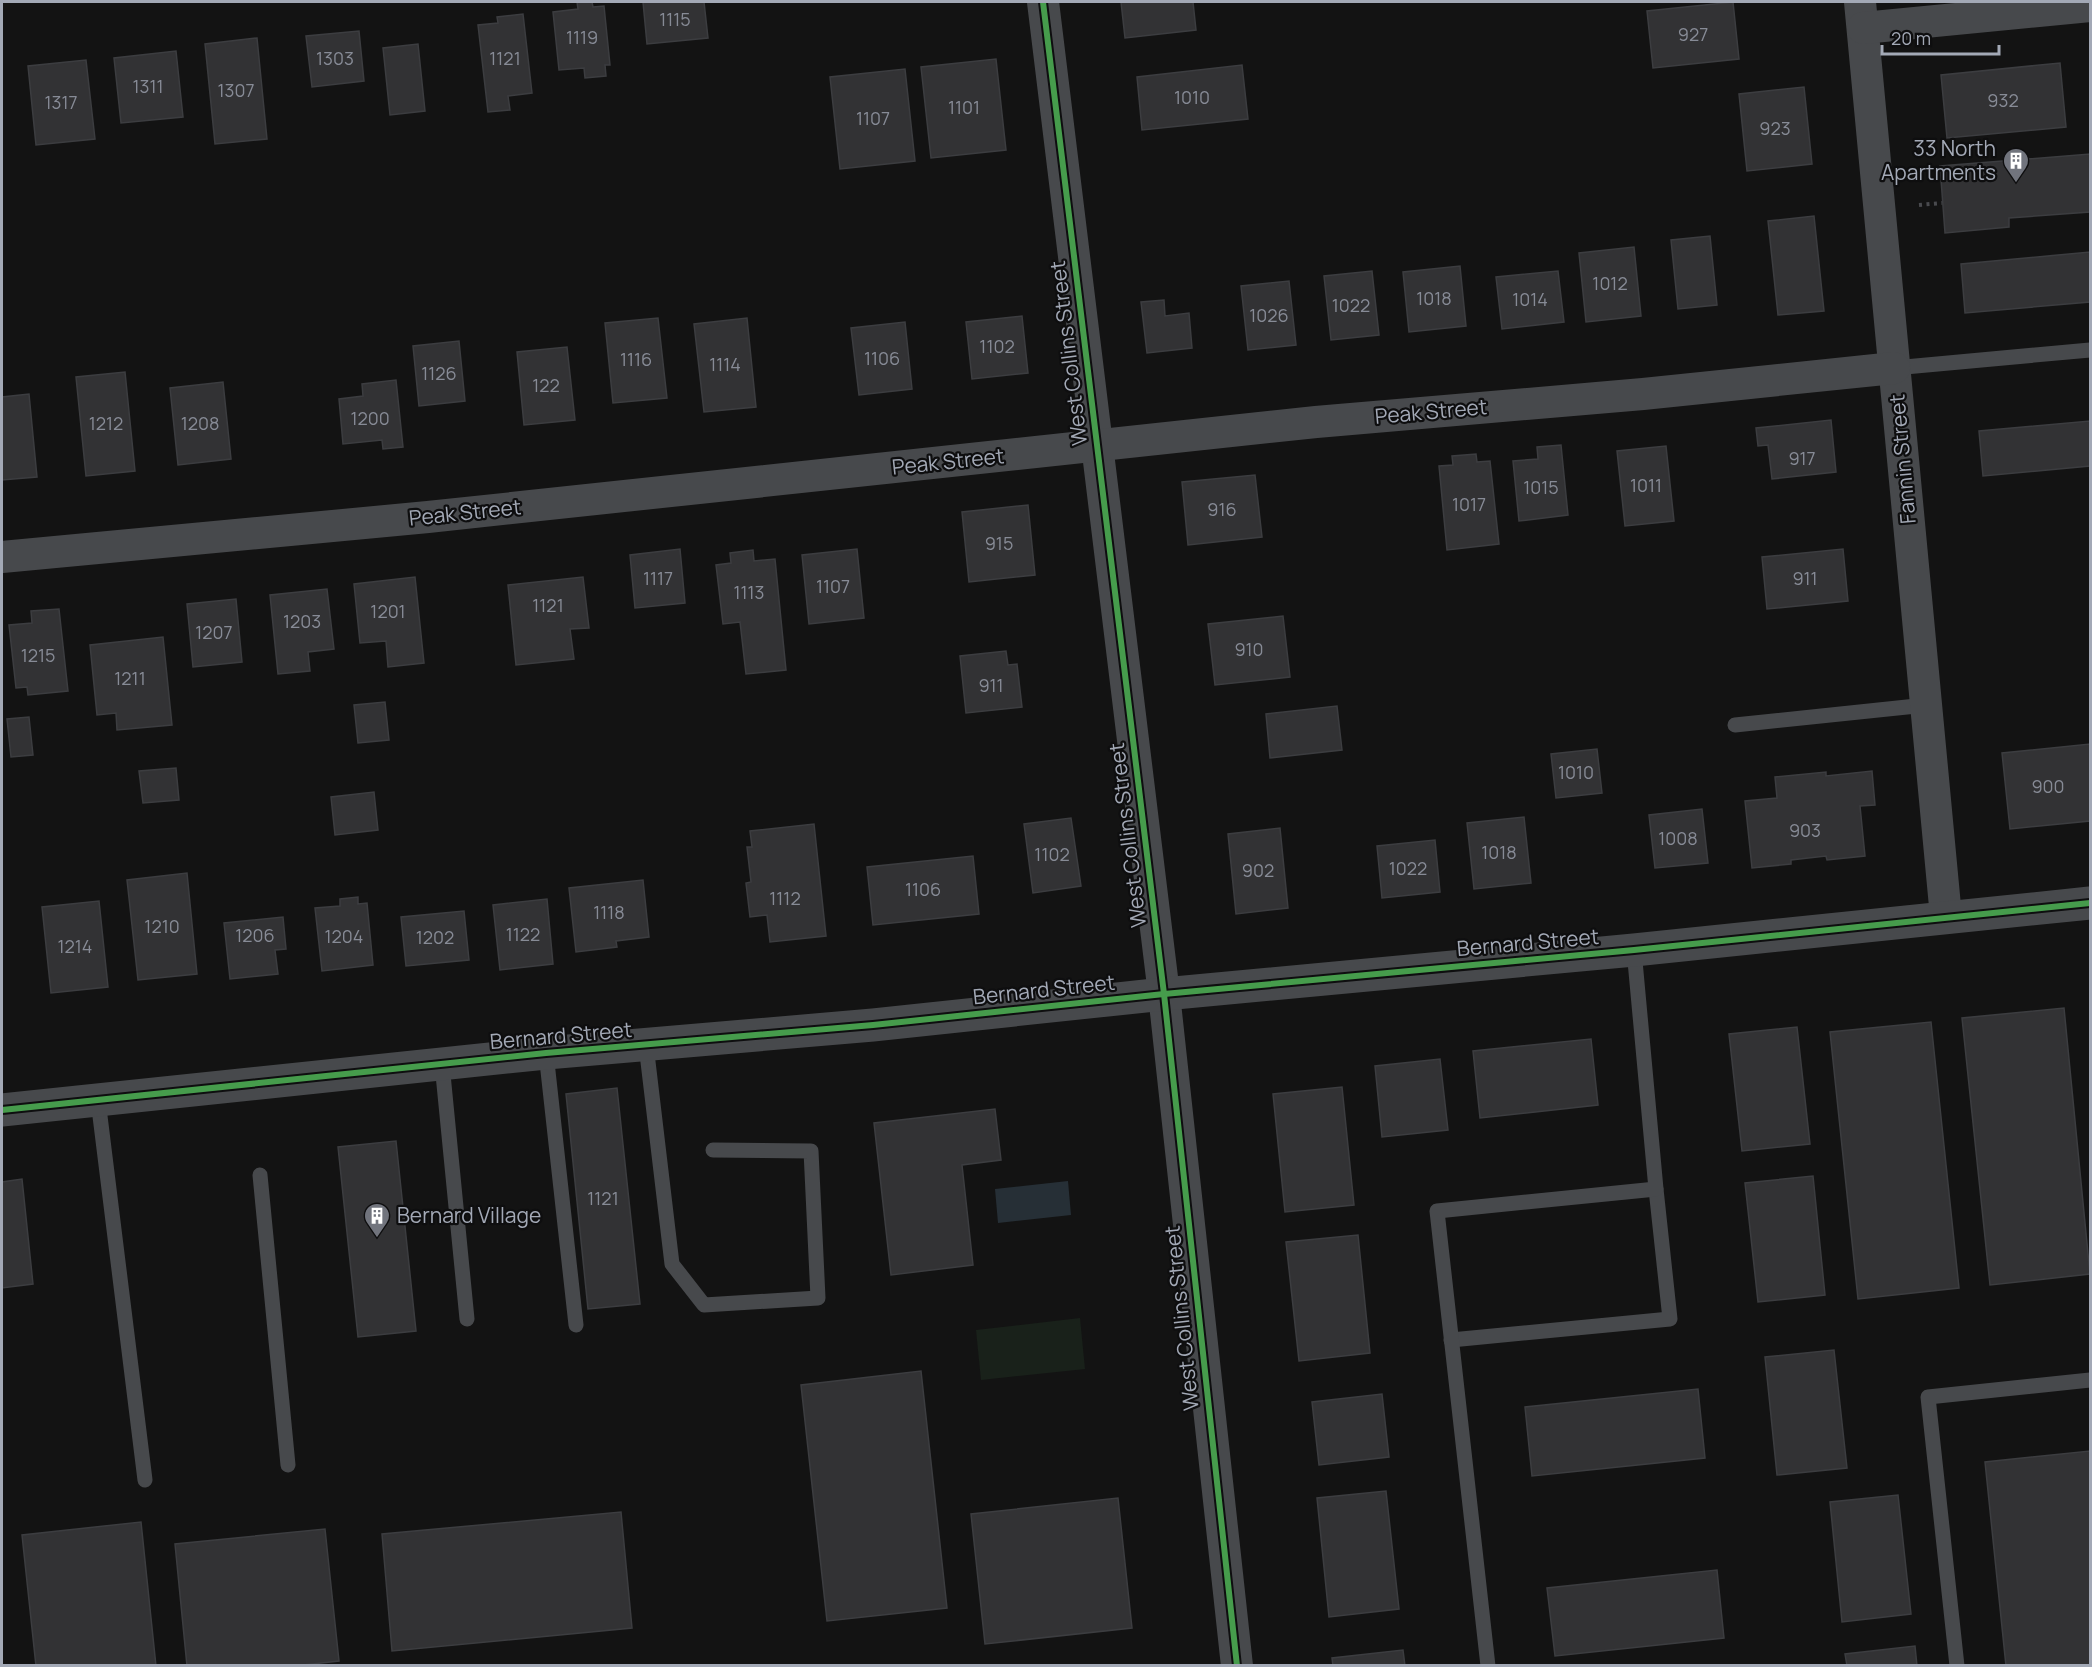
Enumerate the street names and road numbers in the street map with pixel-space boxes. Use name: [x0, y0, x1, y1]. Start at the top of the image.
street label: West Collins Street: [1043, 259, 1093, 447]
street label: Peak Street: [1374, 392, 1488, 430]
street label: Fannin Street: [1882, 393, 1922, 525]
street label: Peak Street: [890, 441, 1005, 481]
street label: Peak Street: [407, 492, 522, 532]
street label: West Collins Street: [1102, 741, 1152, 929]
street label: Bernard Street: [1456, 922, 1600, 962]
street label: Bernard Street: [972, 968, 1116, 1010]
street label: Bernard Street: [489, 1015, 633, 1055]
street label: West Collins Street: [1157, 1224, 1205, 1412]

